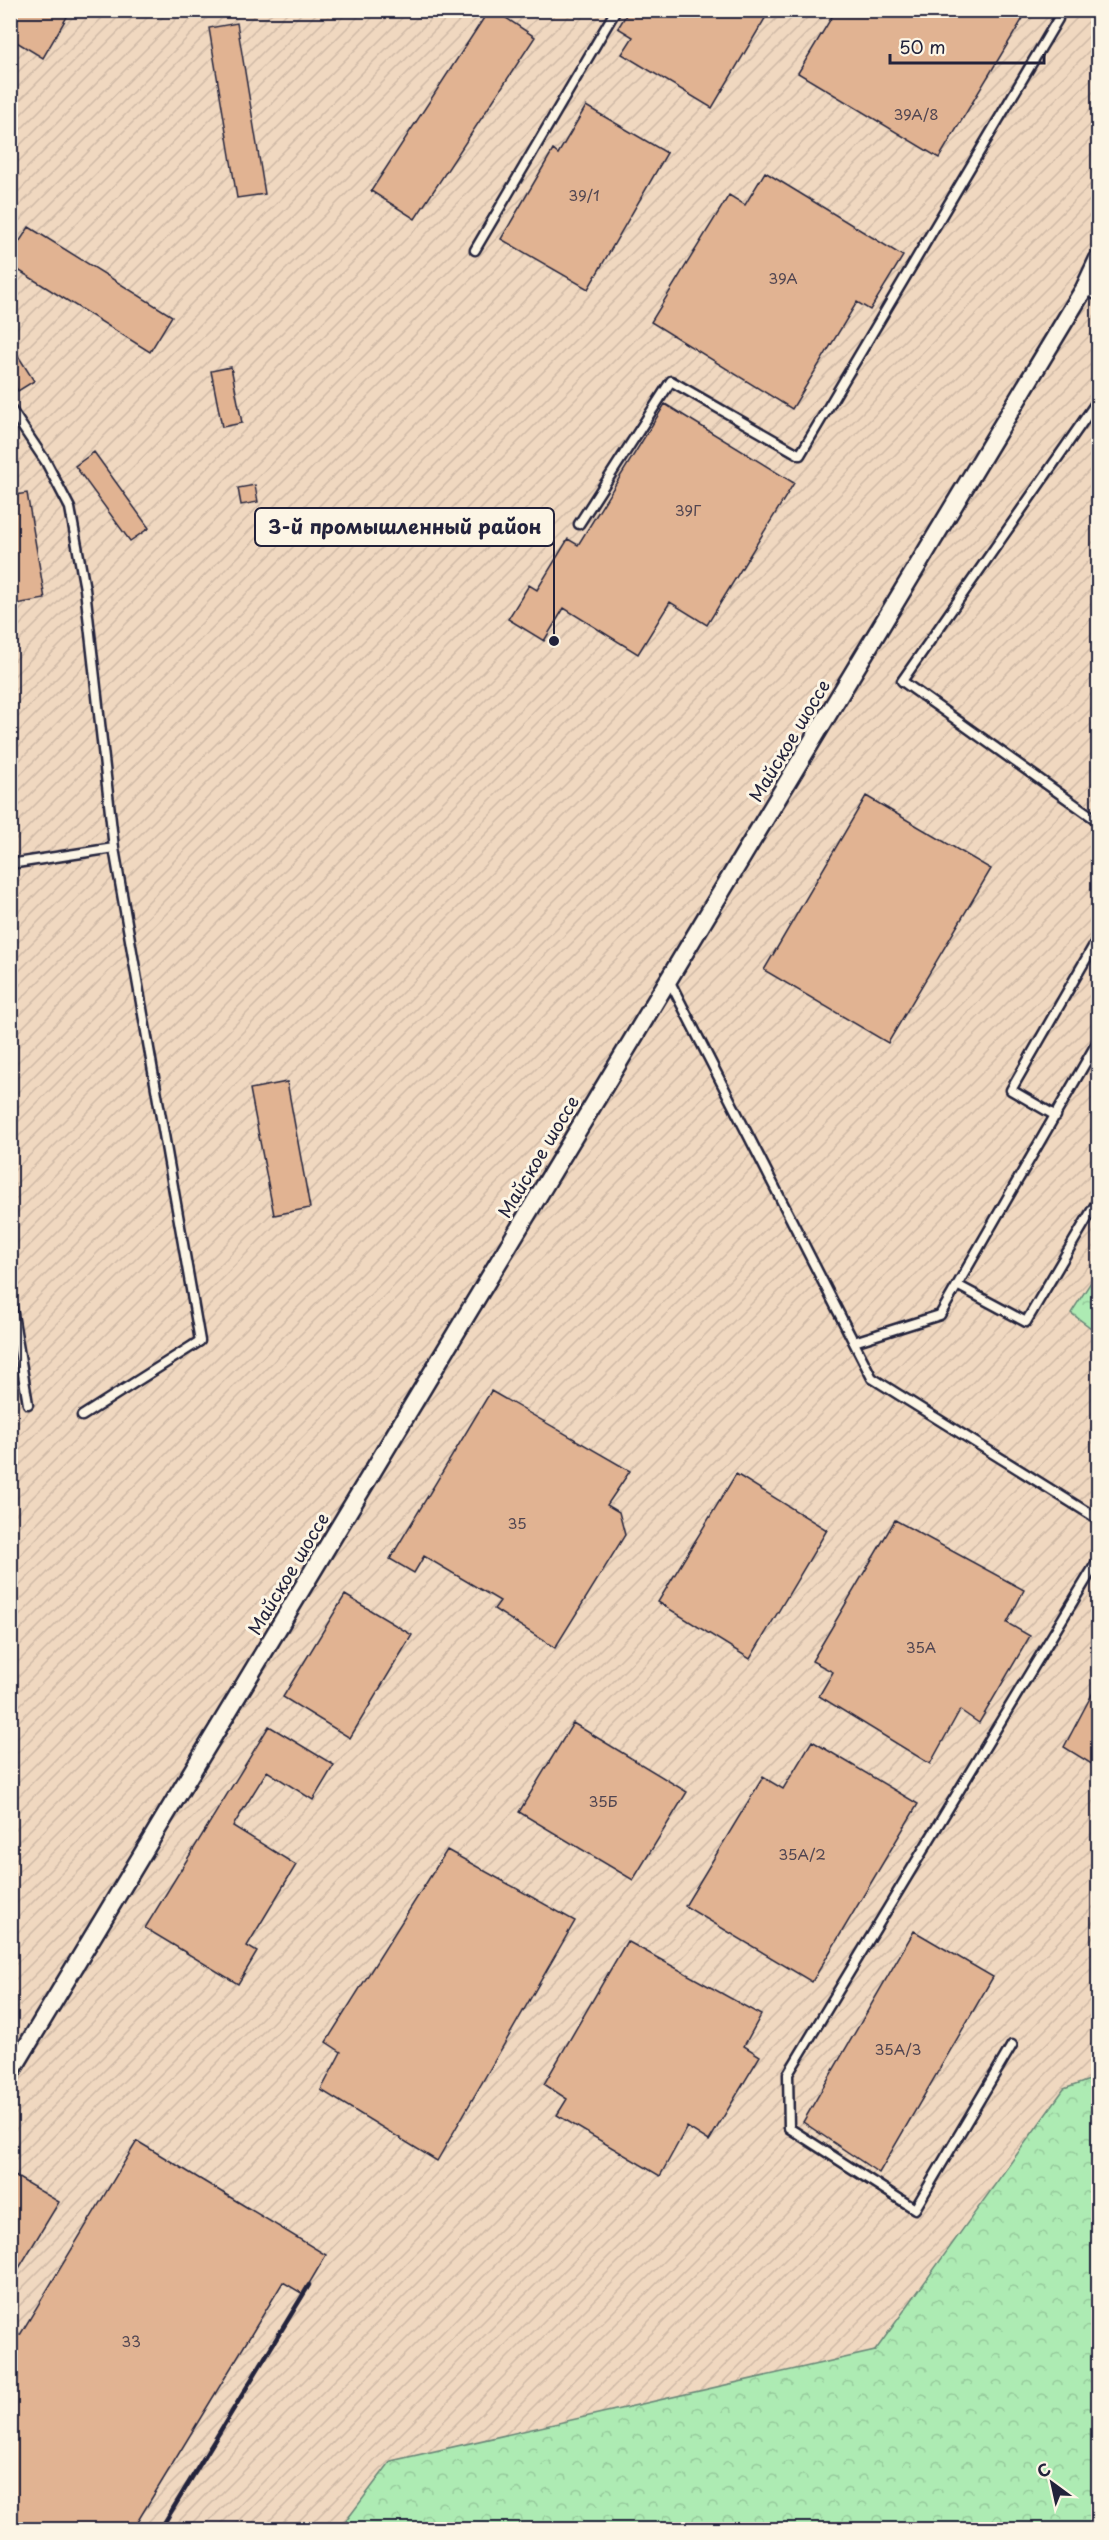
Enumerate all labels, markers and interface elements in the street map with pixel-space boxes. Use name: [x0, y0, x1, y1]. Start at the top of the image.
scale bar: [890, 27, 1044, 65]
text: 50 m: [899, 33, 946, 60]
house number: 39А/8: [893, 102, 939, 125]
house number: 39/1: [568, 183, 600, 206]
house number: 39А: [768, 266, 798, 289]
house number: 39Г: [675, 498, 702, 521]
callout: 3-й промышленный район: [255, 508, 554, 546]
text: 3-й промышленный район: [268, 511, 542, 541]
street label: Майское шоссе: [741, 674, 836, 807]
street label: Майское шоссе: [490, 1090, 585, 1223]
street label: Майское шоссе: [240, 1507, 335, 1640]
house number: 35: [507, 1511, 527, 1534]
house number: 35А: [906, 1635, 936, 1658]
house number: 35Б: [589, 1789, 618, 1812]
house number: 35А/2: [778, 1842, 826, 1865]
house number: 35А/3: [875, 2037, 922, 2060]
house number: 33: [121, 2329, 141, 2352]
north arrow: [1022, 2453, 1082, 2513]
text: С: [1032, 2456, 1055, 2483]

